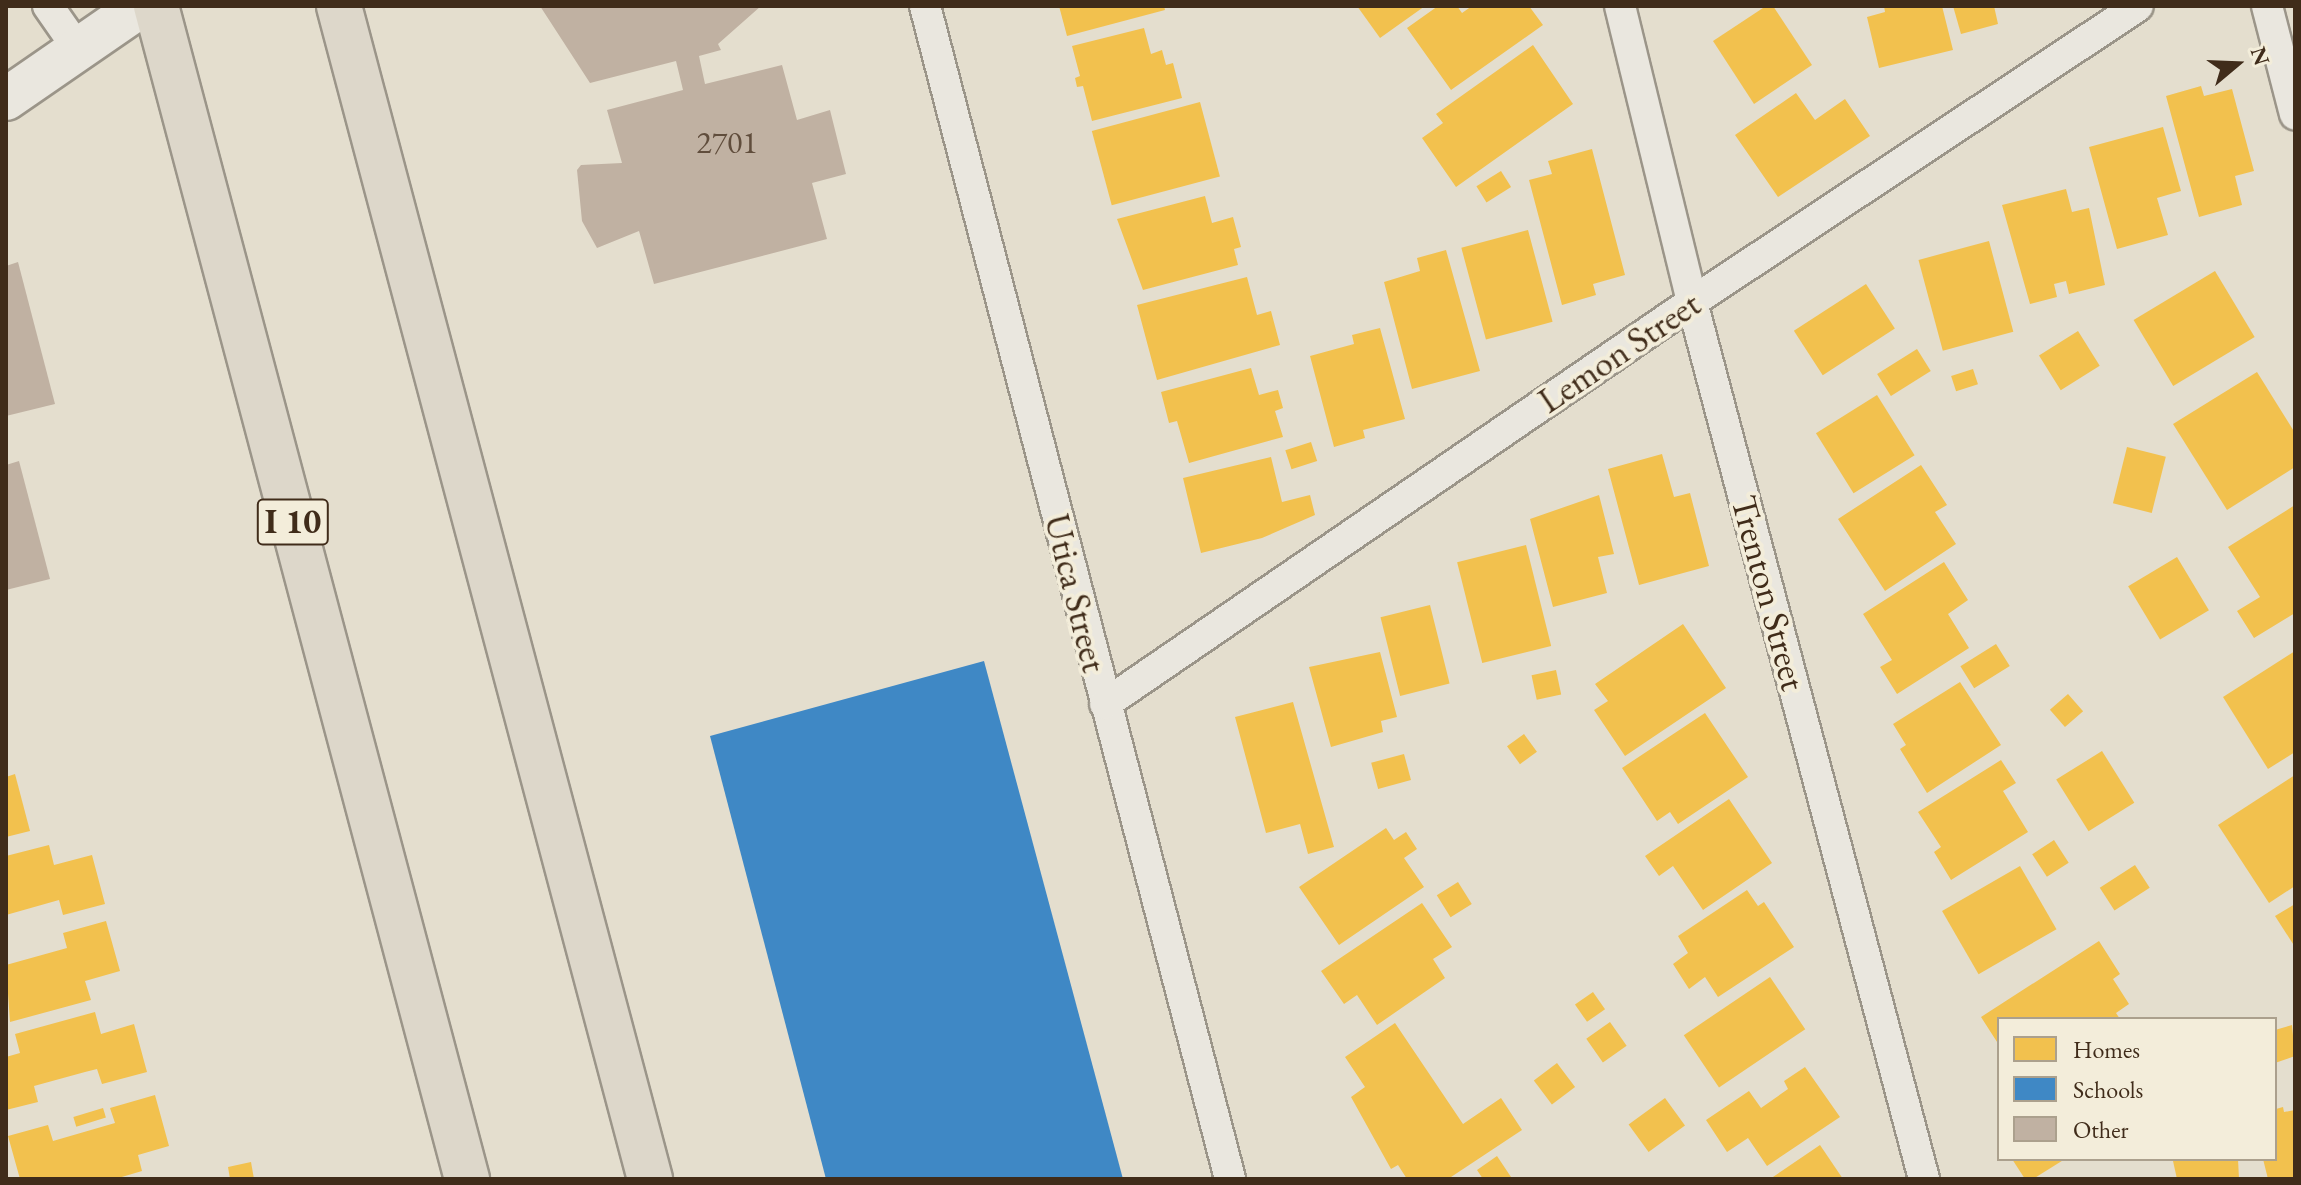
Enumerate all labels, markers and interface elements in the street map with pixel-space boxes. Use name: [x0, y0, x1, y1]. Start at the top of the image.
north arrow: [2197, 24, 2277, 104]
text: N: [2244, 43, 2277, 69]
house number: 2701: [696, 123, 758, 161]
street label: Lemon Street: [1530, 282, 1708, 422]
street label: Trenton Street: [1722, 491, 1816, 695]
road number: I 10: [255, 492, 331, 552]
street label: Utica Street: [1036, 509, 1116, 677]
legend: [1997, 1017, 2277, 1161]
text: Homes: [2073, 1034, 2140, 1065]
text: Schools: [2073, 1074, 2143, 1105]
text: Other: [2073, 1114, 2129, 1145]

